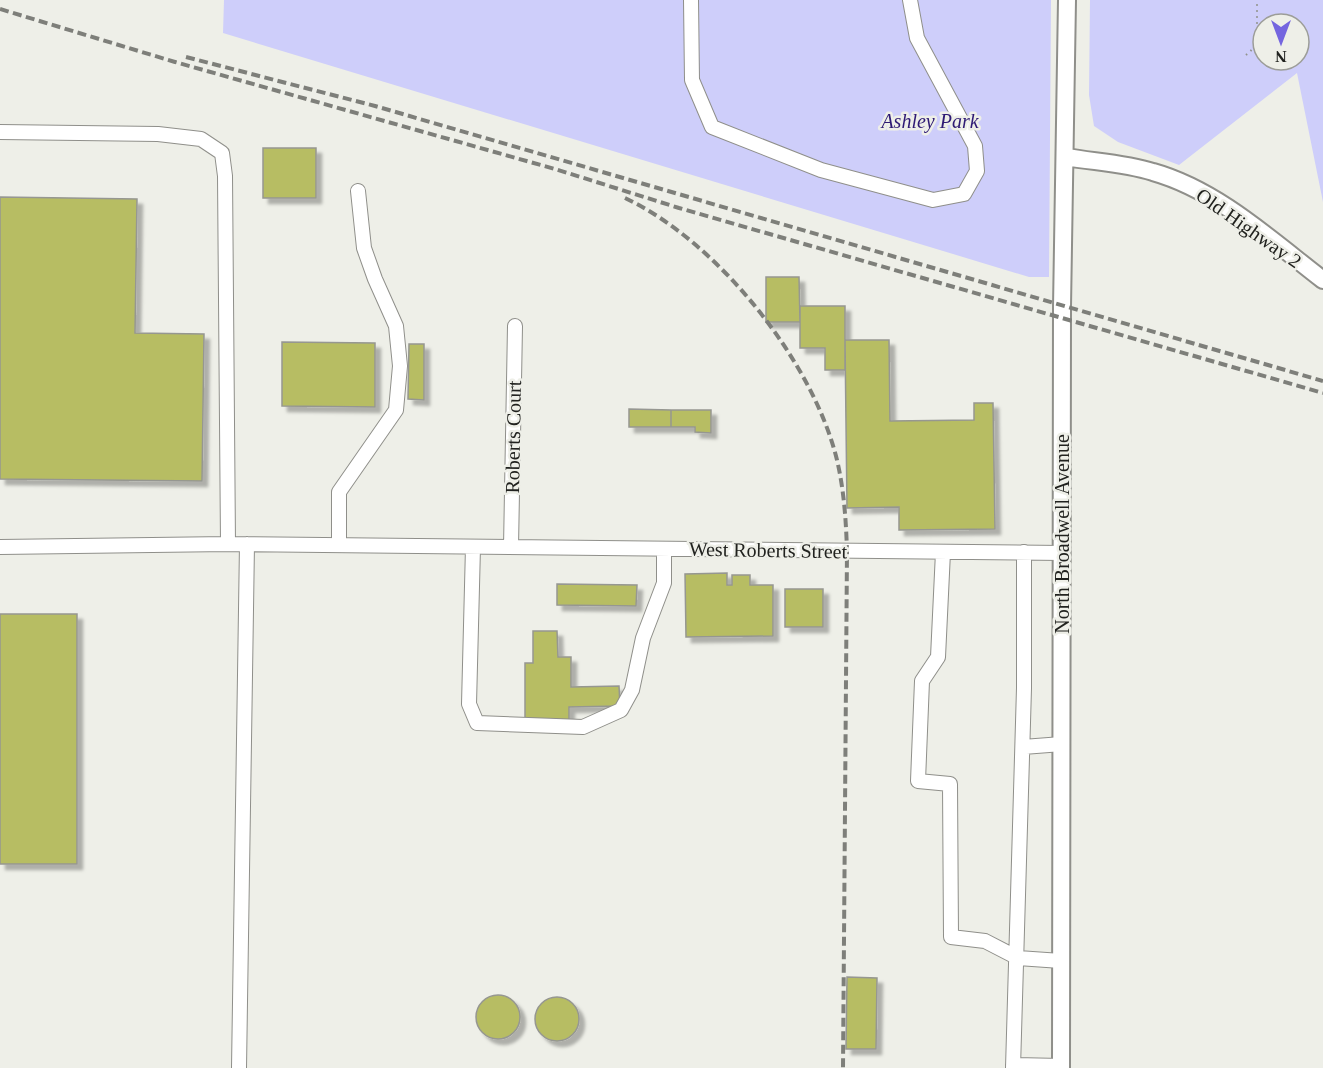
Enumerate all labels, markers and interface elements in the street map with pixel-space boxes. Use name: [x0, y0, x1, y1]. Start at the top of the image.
north arrow: [1251, 12, 1311, 72]
text: N: [1275, 48, 1287, 65]
park label: Ashley Park: [879, 110, 980, 133]
street label: Old Highway 2: [1192, 184, 1306, 273]
street label: Roberts Court: [501, 380, 525, 494]
street label: North Broadwell Avenue: [1051, 434, 1073, 634]
street label: West Roberts Street: [689, 538, 848, 562]

